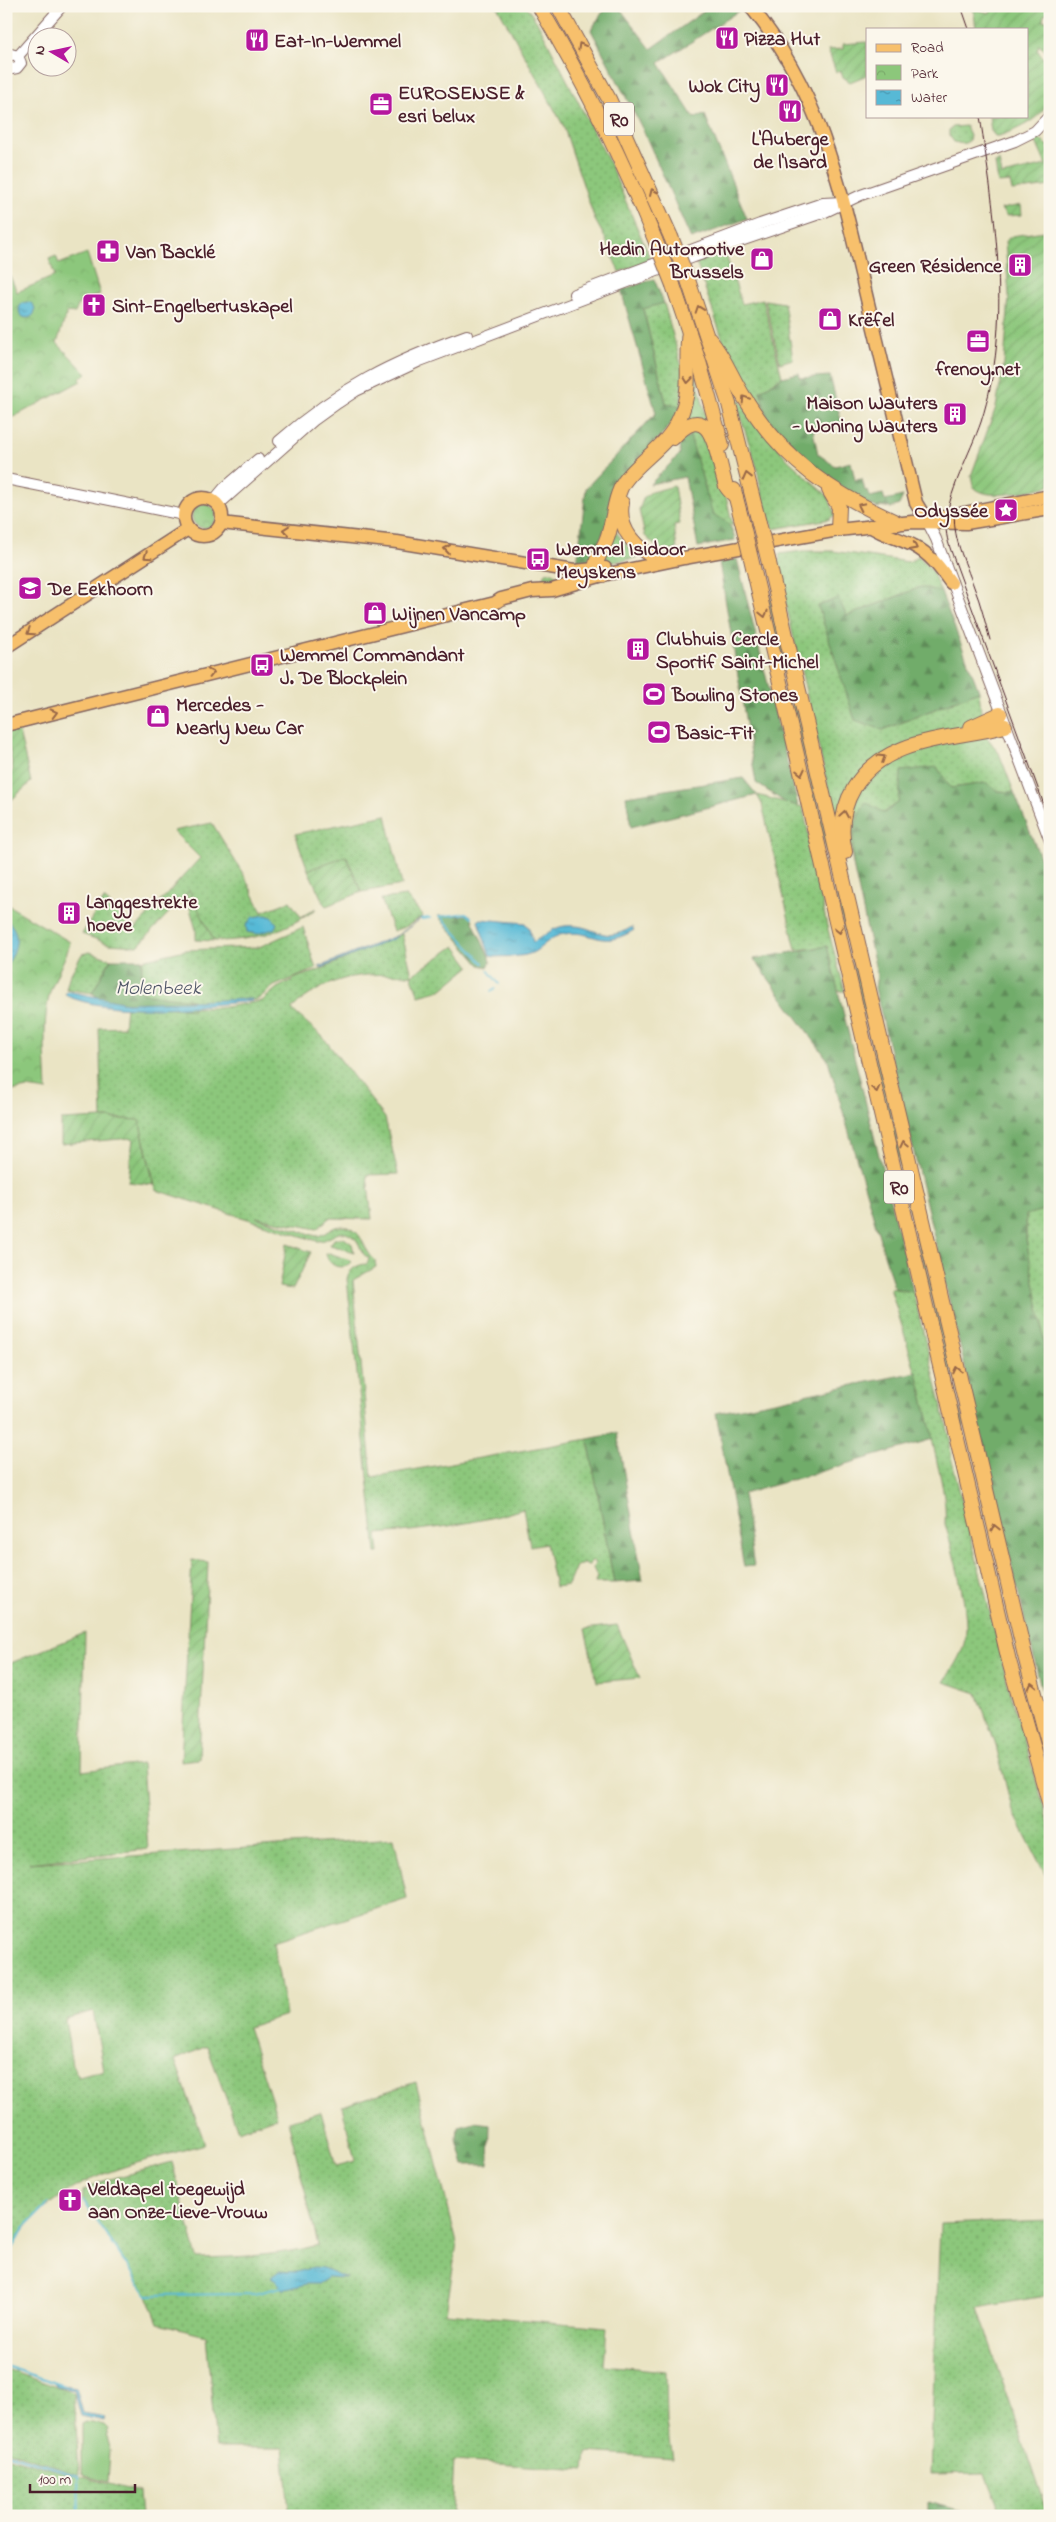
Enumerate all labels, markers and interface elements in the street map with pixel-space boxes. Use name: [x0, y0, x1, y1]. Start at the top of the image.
restaurant icon: Pizza Hut: [714, 25, 740, 51]
place label: Pizza Hut: [744, 26, 821, 55]
restaurant icon: Eat-In-Wemmel: [244, 27, 270, 53]
north arrow: [28, 28, 78, 78]
place label: Eat-In-Wemmel: [274, 28, 401, 57]
legend: [866, 28, 1028, 118]
text: Road: [911, 37, 944, 59]
one-way arrow: [577, 43, 587, 52]
text: N: [30, 44, 52, 57]
text: Park: [911, 63, 939, 85]
restaurant icon: Wok City: [764, 72, 790, 98]
place label: Wok City: [689, 73, 760, 103]
place label: EUROSENSE & esri belux: [398, 80, 526, 132]
text: Water: [911, 87, 947, 109]
office icon: EUROSENSE & esri belux: [368, 91, 394, 117]
restaurant icon: L'Auberge de l'Isard: [777, 98, 803, 124]
road number: R0: [604, 102, 634, 136]
place label: L'Auberge de l'Isard: [752, 126, 829, 178]
one-way arrow: [648, 188, 659, 197]
place label: Hedin Automotive Brussels: [599, 236, 745, 288]
pharmacy icon: Van Backlé: [95, 238, 121, 264]
place label: Van Backlé: [125, 239, 216, 268]
shop icon: Hedin Automotive Brussels: [749, 246, 775, 272]
building icon: Green Résidence: [1007, 252, 1033, 278]
place label: Green Résidence: [869, 253, 1003, 282]
church icon: Sint-Engelbertuskapel: [81, 292, 107, 318]
place label: Sint-Engelbertuskapel: [112, 293, 293, 323]
one-way arrow: [695, 305, 705, 314]
shop icon: Krëfel: [817, 306, 843, 332]
place label: Krëfel: [848, 307, 894, 336]
office icon: frenoy.net: [965, 328, 991, 354]
place label: frenoy.net: [935, 356, 1021, 386]
one-way arrow: [683, 377, 694, 385]
place label: Maison Wauters - Woning Wauters: [792, 390, 938, 443]
one-way arrow: [742, 396, 752, 405]
building icon: Maison Wauters - Woning Wauters: [942, 401, 968, 427]
one-way arrow: [742, 471, 753, 480]
place icon: Odyssée: [993, 497, 1019, 523]
place label: Odyssée: [914, 498, 989, 528]
one-way arrow: [857, 502, 866, 512]
one-way arrow: [282, 524, 290, 535]
place label: Wemmel Isidoor Meyskens: [556, 536, 686, 589]
one-way arrow: [909, 540, 918, 551]
one-way arrow: [443, 545, 452, 555]
bus stop icon: Wemmel Isidoor Meyskens: [525, 546, 551, 572]
one-way arrow: [143, 550, 153, 559]
school or university icon: De Eekhoorn: [17, 575, 43, 601]
place label: De Eekhoorn: [47, 576, 153, 605]
shop icon: Wijnen Vancamp: [362, 600, 388, 626]
place label: Wijnen Vancamp: [392, 601, 526, 630]
one-way arrow: [758, 610, 769, 619]
one-way arrow: [26, 626, 35, 635]
place label: Clubhuis Cercle Sportif Saint-Michel: [656, 626, 819, 678]
building icon: Clubhuis Cercle Sportif Saint-Michel: [625, 636, 651, 662]
place label: Wemmel Commandant J. De Blockplein: [280, 642, 465, 694]
bus stop icon: Wemmel Commandant J. De Blockplein: [249, 652, 275, 678]
one-way arrow: [207, 668, 216, 679]
sports icon: Bowling Stones: [641, 681, 667, 707]
place label: Bowling Stones: [671, 682, 798, 712]
place label: Mercedes - Nearly New Car: [176, 692, 304, 745]
shop icon: Mercedes - Nearly New Car: [145, 703, 171, 729]
one-way arrow: [49, 708, 58, 719]
sports icon: Basic-Fit: [646, 719, 672, 745]
place label: Basic-Fit: [675, 720, 754, 749]
one-way arrow: [876, 755, 886, 764]
one-way arrow: [795, 768, 806, 777]
one-way arrow: [839, 810, 849, 819]
place label: Langgestrekte hoeve: [86, 889, 199, 941]
building icon: Langgestrekte hoeve: [56, 900, 82, 926]
one-way arrow: [833, 926, 843, 935]
water label: Molenbeek: [115, 974, 202, 1004]
one-way arrow: [870, 1084, 881, 1093]
one-way arrow: [899, 1139, 910, 1148]
road number: R0: [884, 1170, 914, 1204]
one-way arrow: [952, 1366, 963, 1375]
one-way arrow: [990, 1524, 1001, 1533]
one-way arrow: [1028, 1683, 1038, 1691]
place label: Veldkapel toegewijd aan Onze-Lieve-Vrouw: [87, 2176, 268, 2228]
church icon: Veldkapel toegewijd aan Onze-Lieve-Vrouw: [57, 2187, 83, 2213]
scale bar: [30, 2462, 135, 2494]
text: 100 m: [38, 2469, 71, 2491]

